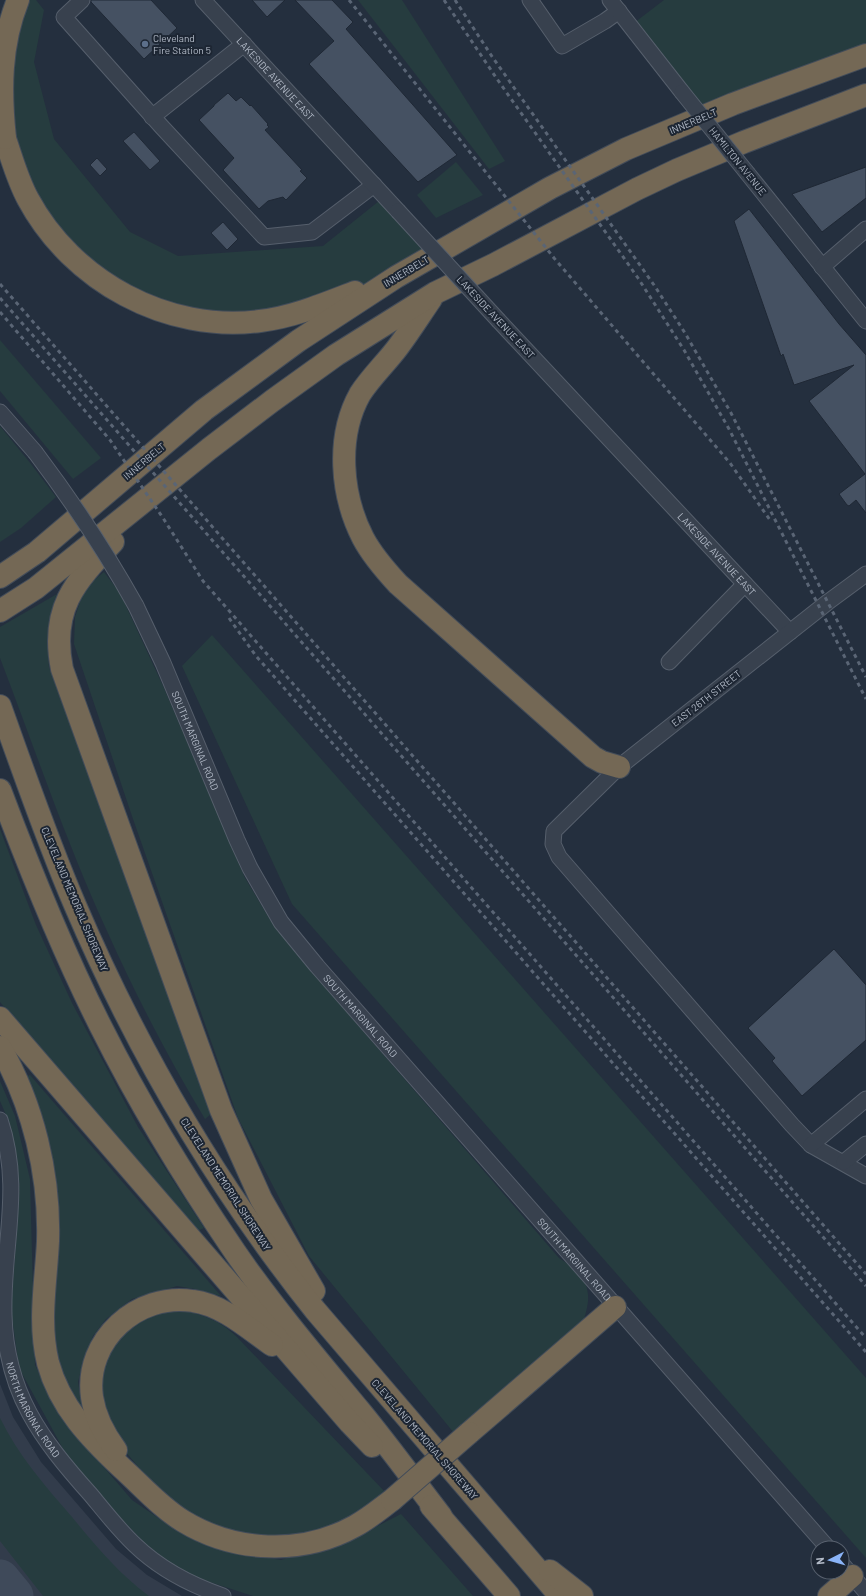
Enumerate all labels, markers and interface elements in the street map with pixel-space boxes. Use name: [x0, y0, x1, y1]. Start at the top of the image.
place label: Cleveland Fire Station 5: [153, 32, 211, 56]
street label: LAKESIDE AVENUE EAST: [234, 35, 317, 123]
marker: Cleveland Fire Station 5: [140, 39, 150, 49]
street label: INNERBELT: [667, 105, 719, 136]
street label: HAMILTON AVENUE: [707, 125, 769, 197]
street label: INNERBELT: [381, 253, 431, 289]
street label: LAKESIDE AVENUE EAST: [455, 273, 538, 361]
street label: INNERBELT: [121, 440, 168, 482]
street label: LAKESIDE AVENUE EAST: [675, 510, 759, 598]
street label: EAST 26TH STREET: [669, 667, 743, 729]
street label: SOUTH MARGINAL ROAD: [169, 689, 221, 792]
street label: CLEVELAND MEMORIAL SHOREWAY: [39, 825, 111, 973]
street label: SOUTH MARGINAL ROAD: [321, 972, 400, 1059]
street label: CLEVELAND MEMORIAL SHOREWAY: [179, 1116, 274, 1253]
street label: SOUTH MARGINAL ROAD: [535, 1215, 614, 1303]
street label: NORTH MARGINAL ROAD: [4, 1360, 63, 1460]
street label: CLEVELAND MEMORIAL SHOREWAY: [369, 1376, 481, 1502]
north arrow: [810, 1540, 850, 1580]
text: N: [813, 1557, 826, 1565]

